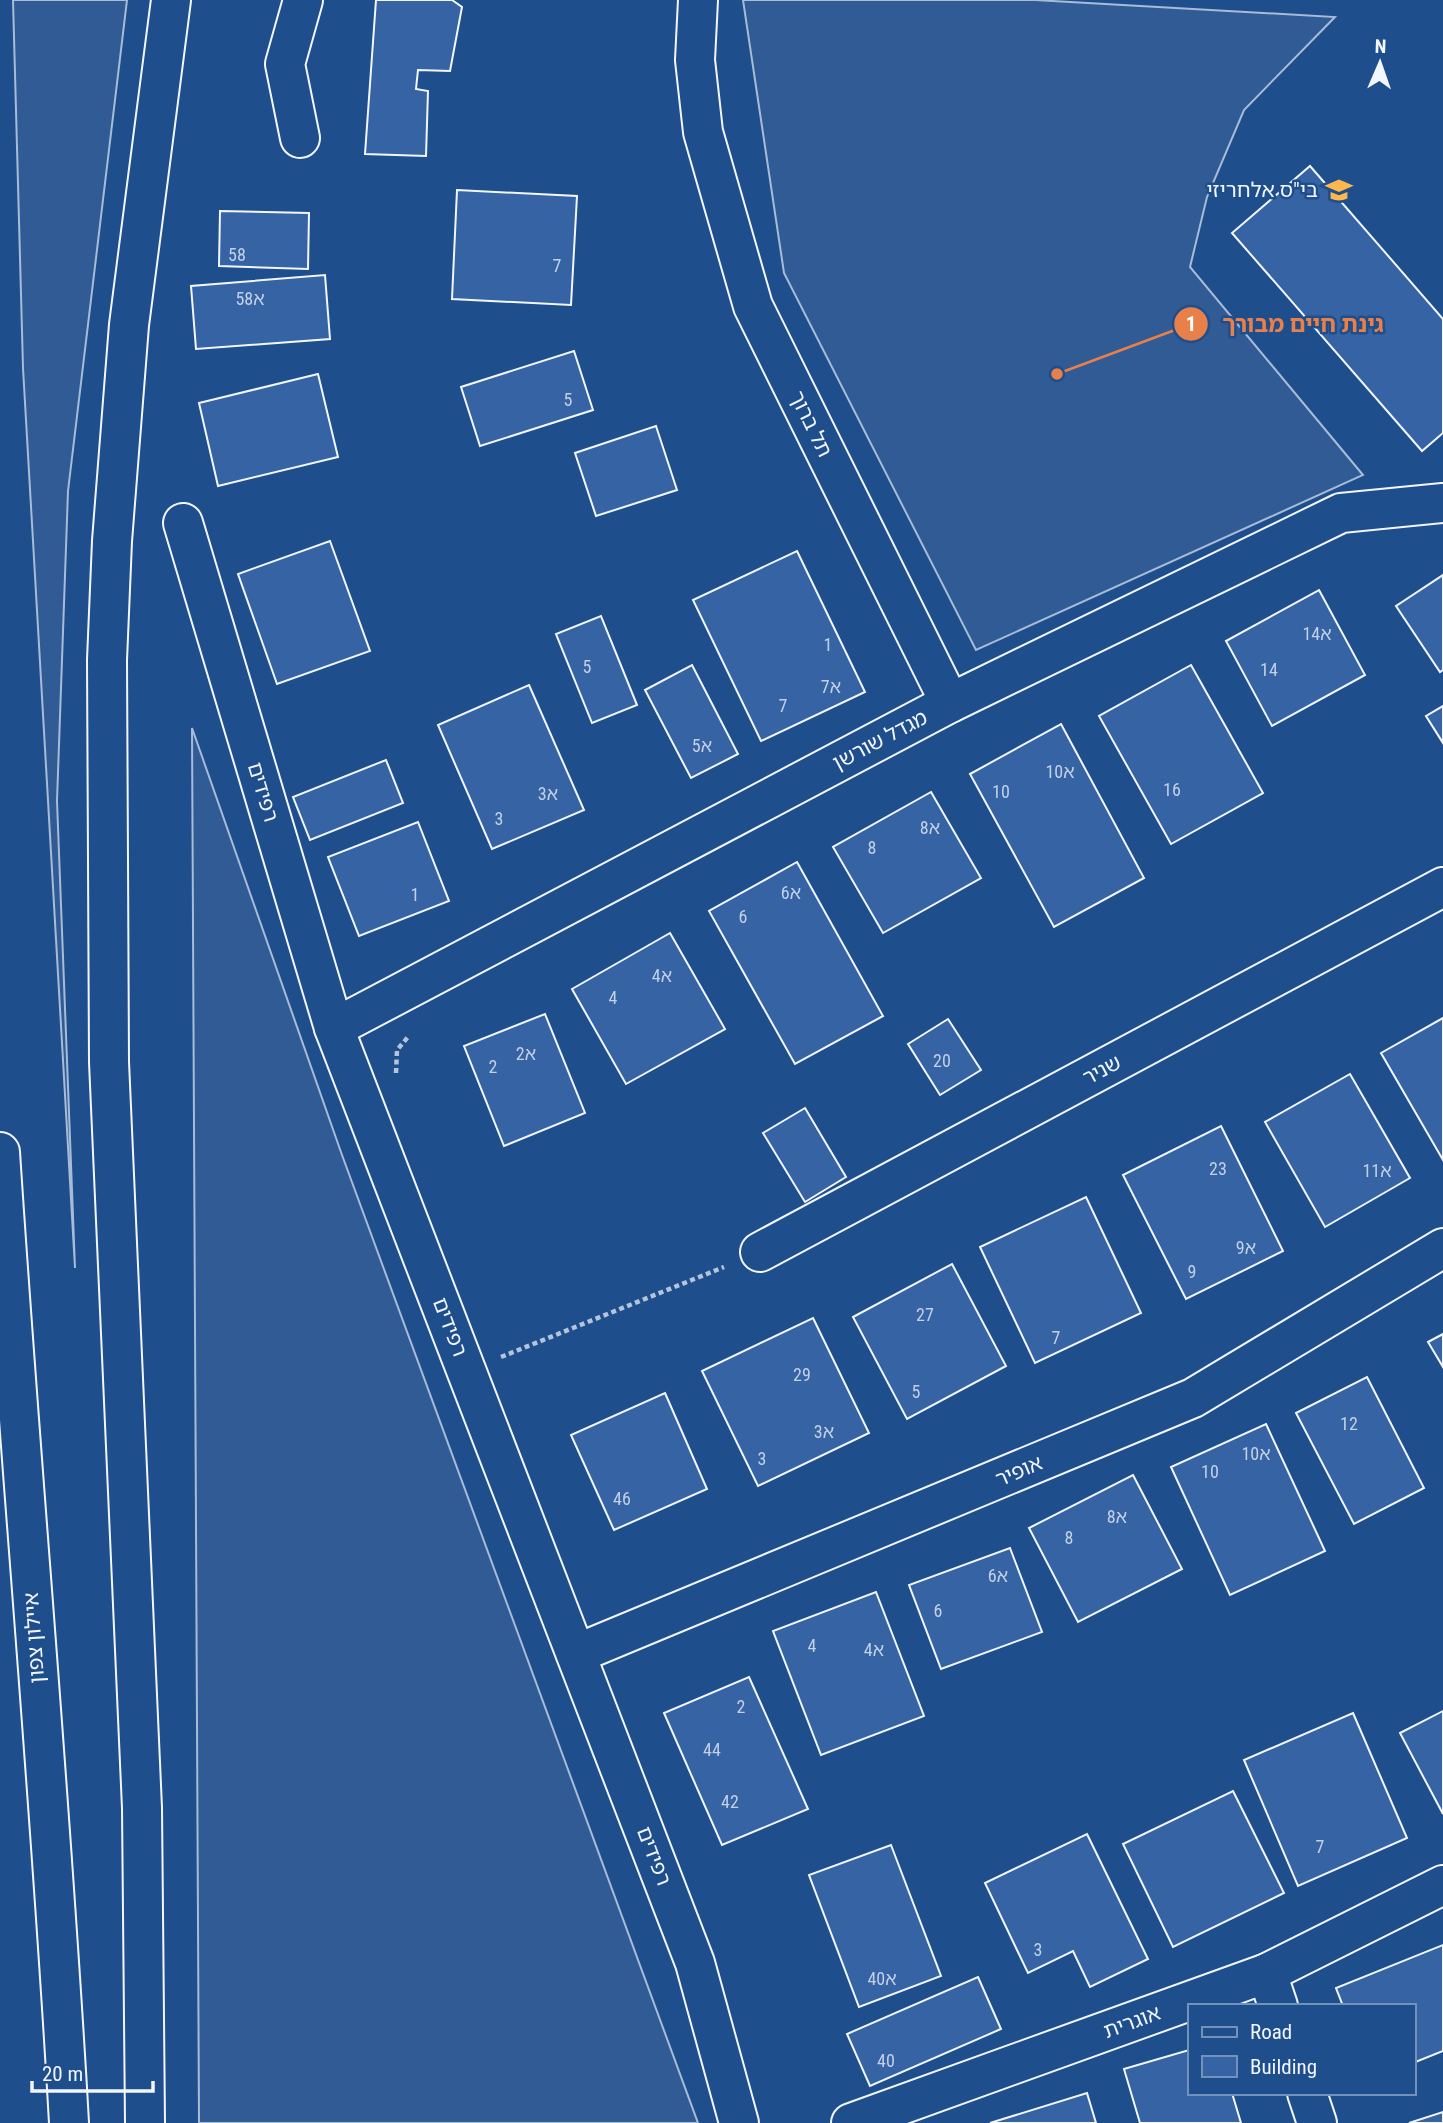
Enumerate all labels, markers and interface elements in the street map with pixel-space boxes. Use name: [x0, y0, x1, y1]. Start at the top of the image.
north arrow: [1345, 28, 1415, 98]
text: N: [1374, 35, 1387, 58]
school or university icon: בי"ס אלחריזי: [1324, 175, 1354, 205]
place label: בי"ס אלחריזי: [1206, 178, 1318, 202]
house number: 58: [228, 244, 246, 265]
house number: 7: [553, 255, 562, 276]
house number: 58א: [235, 288, 265, 309]
callout: גינת חיים מבורך: [1173, 302, 1398, 346]
text: גינת חיים מבורך: [1222, 311, 1384, 338]
text: 1: [1186, 312, 1196, 336]
street label: תל ברוך: [785, 387, 837, 461]
house number: 5: [564, 389, 573, 410]
house number: 14א: [1302, 623, 1332, 644]
house number: 1: [824, 634, 832, 655]
house number: 5: [583, 656, 592, 677]
house number: 14: [1260, 659, 1278, 680]
house number: 7א: [821, 676, 841, 697]
house number: 7: [779, 695, 788, 716]
street label: מגדל שורשן: [829, 705, 931, 775]
house number: 5א: [692, 735, 712, 756]
street label: רפידים: [243, 759, 283, 825]
house number: 10א: [1045, 761, 1075, 782]
house number: 16: [1163, 779, 1181, 800]
house number: 10: [992, 781, 1010, 802]
house number: 3א: [538, 783, 558, 804]
house number: 3: [495, 808, 503, 829]
house number: 8א: [920, 817, 940, 838]
house number: 8: [868, 837, 876, 858]
house number: 6א: [781, 882, 801, 903]
house number: 1: [411, 884, 419, 905]
house number: 6: [739, 906, 747, 927]
house number: 4א: [652, 965, 672, 986]
house number: 4: [609, 987, 618, 1008]
house number: 2א: [516, 1043, 536, 1064]
house number: 20: [933, 1050, 951, 1071]
street label: שניר: [1079, 1050, 1125, 1090]
house number: 2: [489, 1056, 498, 1077]
house number: 23: [1209, 1158, 1227, 1179]
house number: 11א: [1362, 1160, 1392, 1181]
house number: 9א: [1236, 1237, 1256, 1258]
house number: 9: [1188, 1261, 1196, 1282]
street label: רפידים: [428, 1294, 472, 1360]
house number: 27: [916, 1304, 934, 1325]
house number: 7: [1052, 1327, 1061, 1348]
house number: 29: [793, 1364, 811, 1385]
house number: 5: [912, 1381, 921, 1402]
house number: 12: [1340, 1413, 1358, 1434]
house number: 3א: [814, 1421, 834, 1442]
house number: 10א: [1241, 1443, 1271, 1464]
house number: 3: [758, 1448, 766, 1469]
street label: אופיר: [992, 1450, 1046, 1492]
house number: 10: [1201, 1461, 1219, 1482]
house number: 46: [613, 1488, 631, 1509]
house number: 8א: [1107, 1506, 1127, 1527]
house number: 8: [1065, 1527, 1073, 1548]
house number: 6א: [988, 1565, 1008, 1586]
street label: איילון צפון: [19, 1592, 49, 1684]
house number: 6: [934, 1600, 942, 1621]
house number: 4: [808, 1635, 817, 1656]
house number: 4א: [864, 1639, 884, 1660]
house number: 2: [737, 1696, 746, 1717]
house number: 44: [703, 1739, 721, 1760]
house number: 42: [721, 1791, 739, 1812]
street label: רפידים: [632, 1823, 676, 1889]
house number: 7: [1316, 1836, 1325, 1857]
house number: 3: [1034, 1939, 1042, 1960]
house number: 40א: [867, 1968, 897, 1989]
street label: אוגרית: [1100, 2001, 1164, 2043]
legend: [1188, 2004, 1415, 2095]
text: Road: [1250, 2020, 1292, 2044]
scale bar: [32, 2050, 152, 2094]
house number: 40: [877, 2050, 895, 2071]
text: Building: [1250, 2055, 1317, 2079]
text: 20 m: [42, 2062, 83, 2086]

